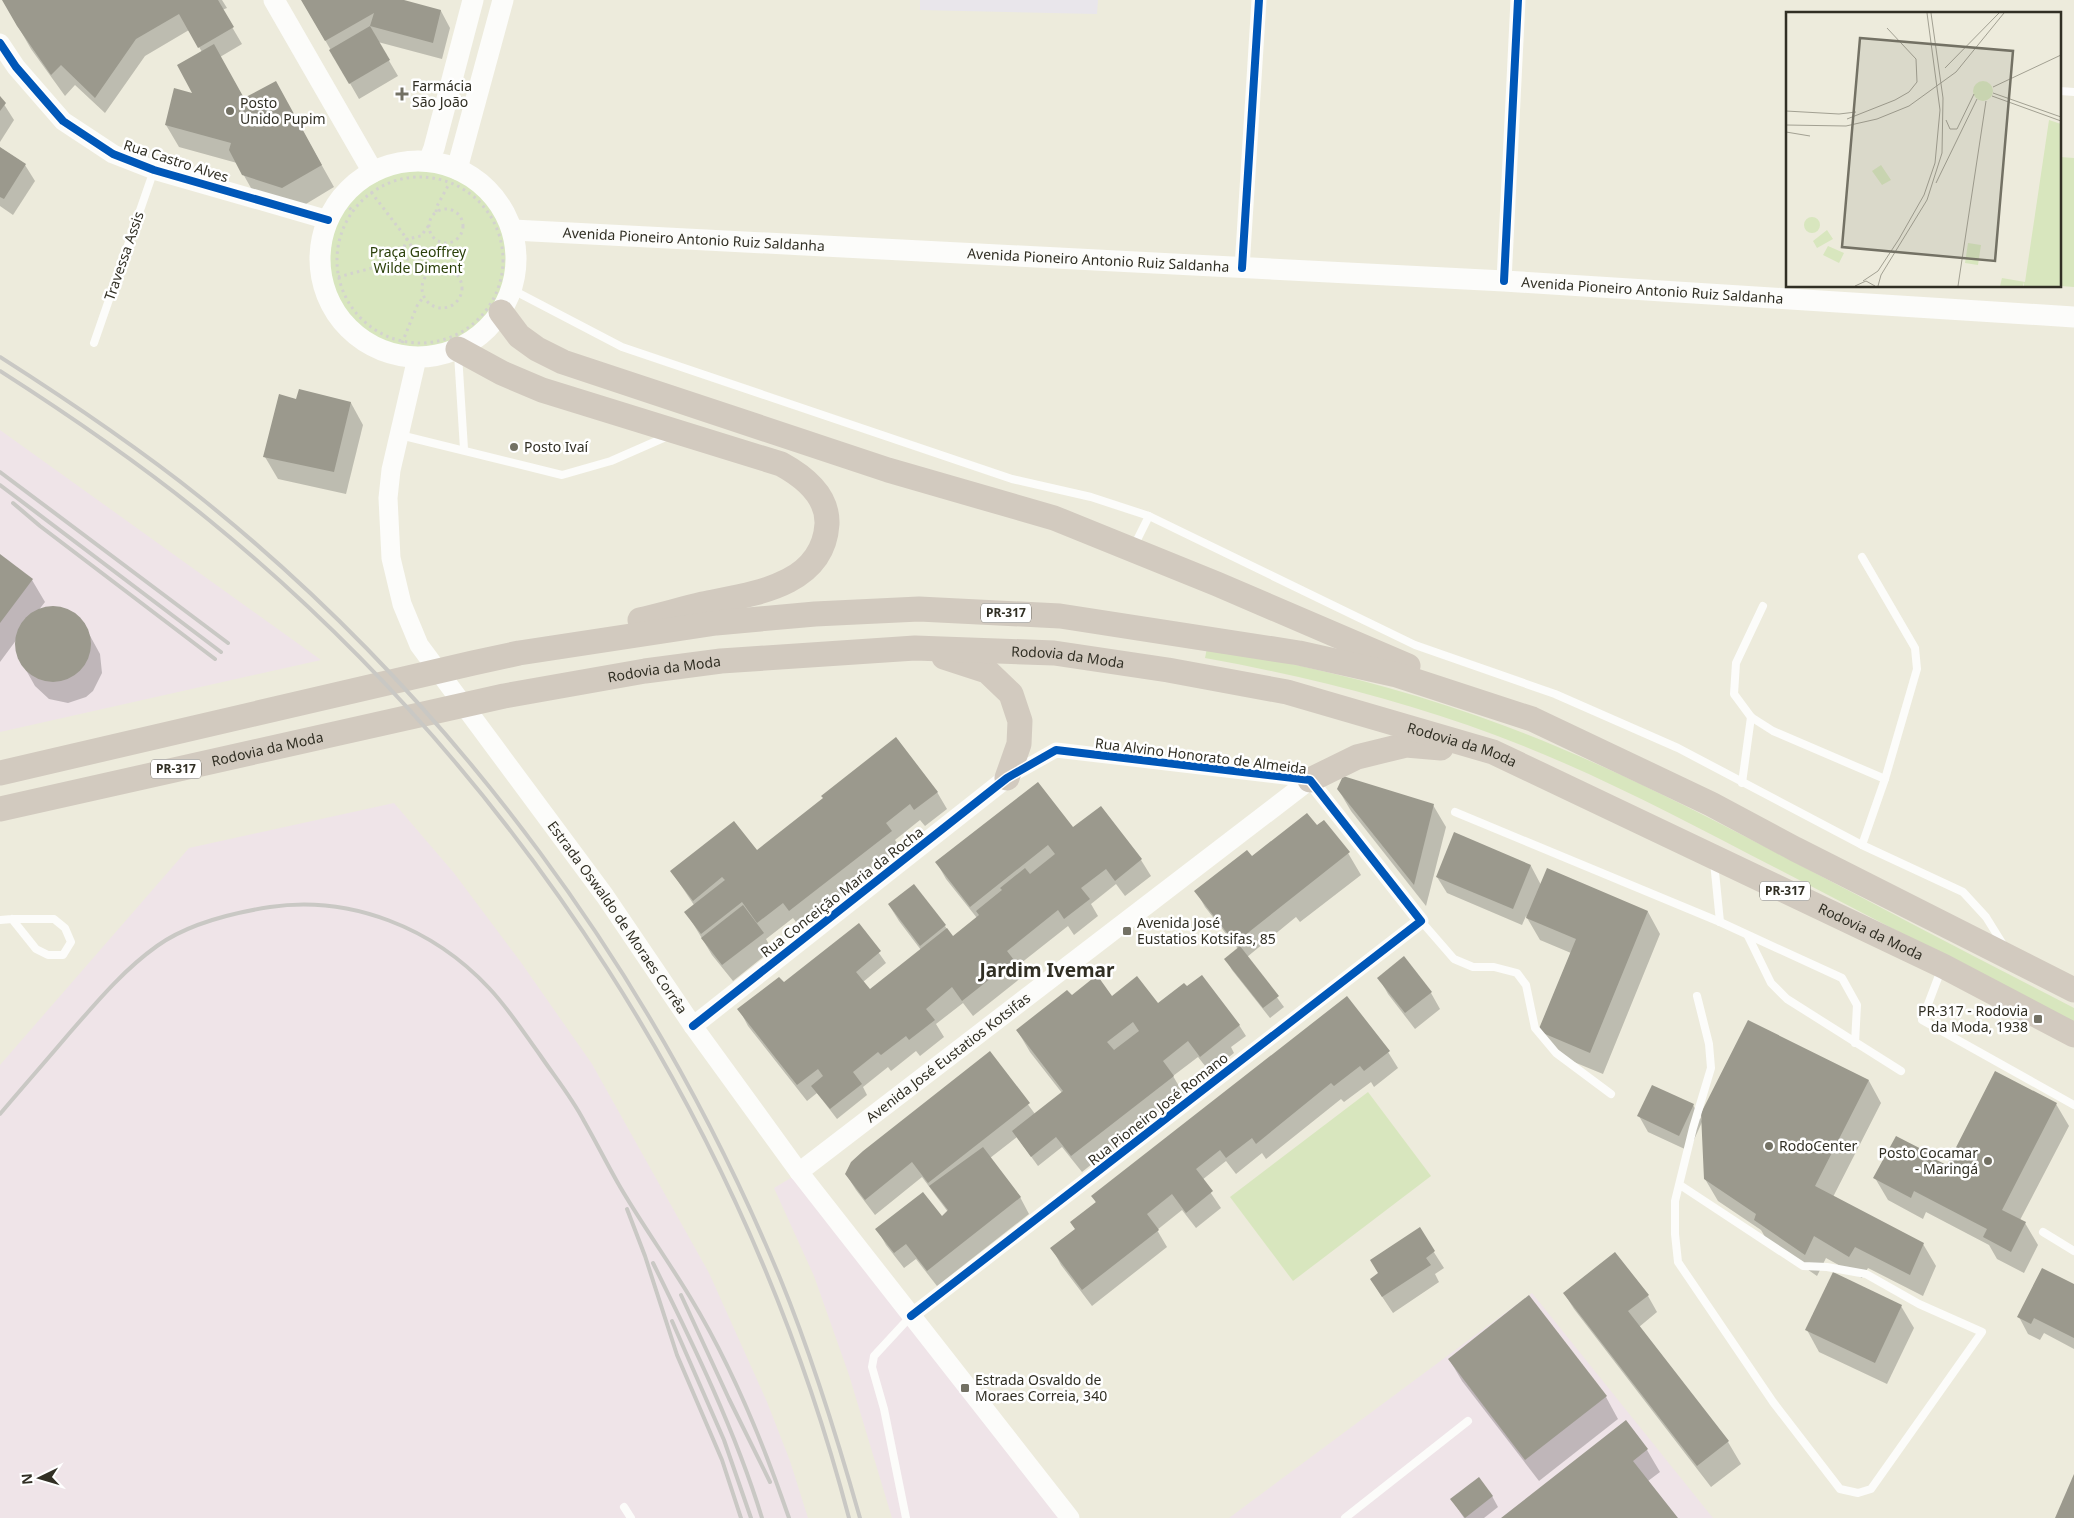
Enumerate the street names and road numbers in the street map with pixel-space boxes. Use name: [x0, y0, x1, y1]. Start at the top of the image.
street label: Rua Castro Alves: [121, 135, 231, 187]
street label: Travessa Assis: [99, 208, 148, 303]
street label: Avenida Pioneiro Antonio Ruiz Saldanha: [562, 223, 825, 255]
street label: Avenida Pioneiro Antonio Ruiz Saldanha: [967, 243, 1230, 276]
street label: Avenida Pioneiro Antonio Ruiz Saldanha: [1521, 272, 1784, 308]
road number: PR-317: [981, 604, 1031, 622]
street label: Rodovia da Moda: [1011, 641, 1126, 672]
street label: Rodovia da Moda: [606, 651, 722, 686]
street label: Rodovia da Moda: [1405, 718, 1520, 771]
street label: Rodovia da Moda: [210, 727, 325, 770]
street label: Rua Alvino Honorato de Almeida: [1094, 733, 1308, 778]
road number: PR-317: [151, 760, 201, 779]
street label: Estrada Oswaldo de Moraes Corrêa: [544, 817, 692, 1017]
street label: Rua Conceição Maria da Rocha: [756, 822, 927, 961]
road number: PR-317: [1760, 881, 1810, 900]
street label: Rodovia da Moda: [1815, 898, 1927, 964]
street label: Avenida José Eustatios Kotsifas: [862, 988, 1034, 1126]
street label: Rua Pioneiro José Romano: [1084, 1048, 1232, 1169]

